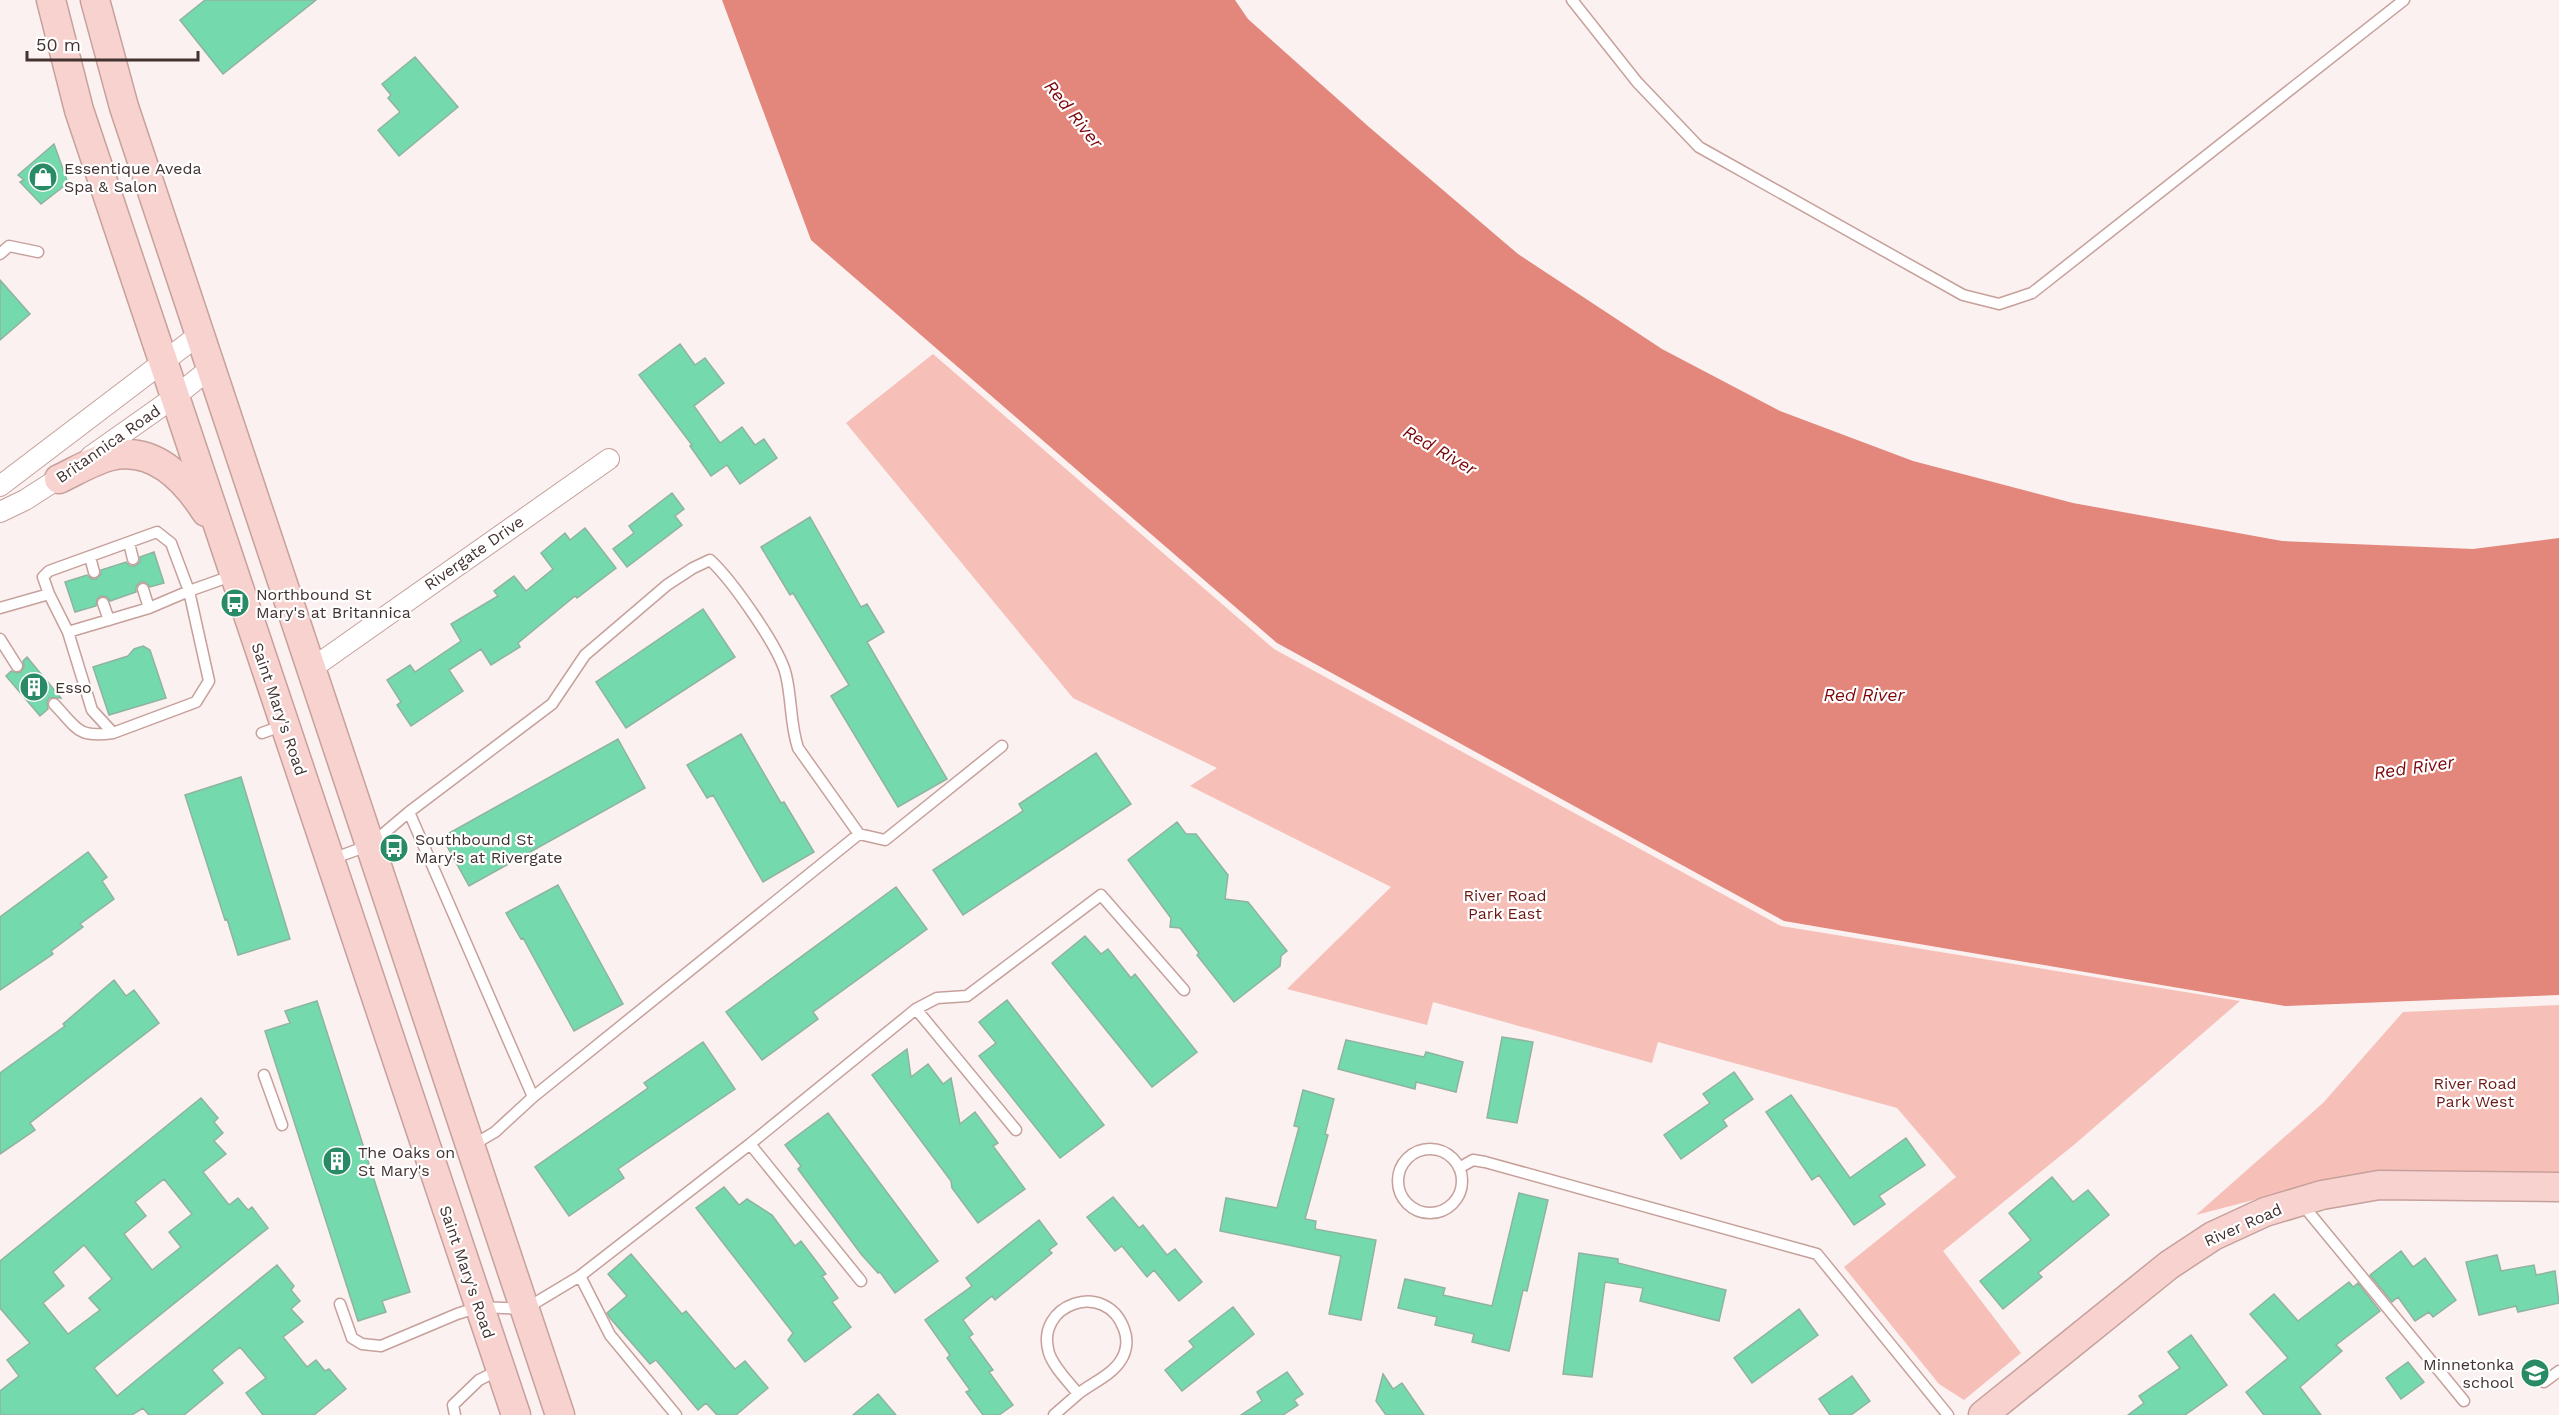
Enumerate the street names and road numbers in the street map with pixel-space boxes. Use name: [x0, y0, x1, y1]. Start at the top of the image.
street label: Britannica Road: [52, 401, 164, 487]
street label: Rivergate Drive: [421, 512, 527, 594]
street label: Saint Mary's Road: [247, 640, 311, 778]
street label: River Road: [2201, 1199, 2285, 1251]
street label: Saint Mary's Road: [435, 1203, 499, 1341]

